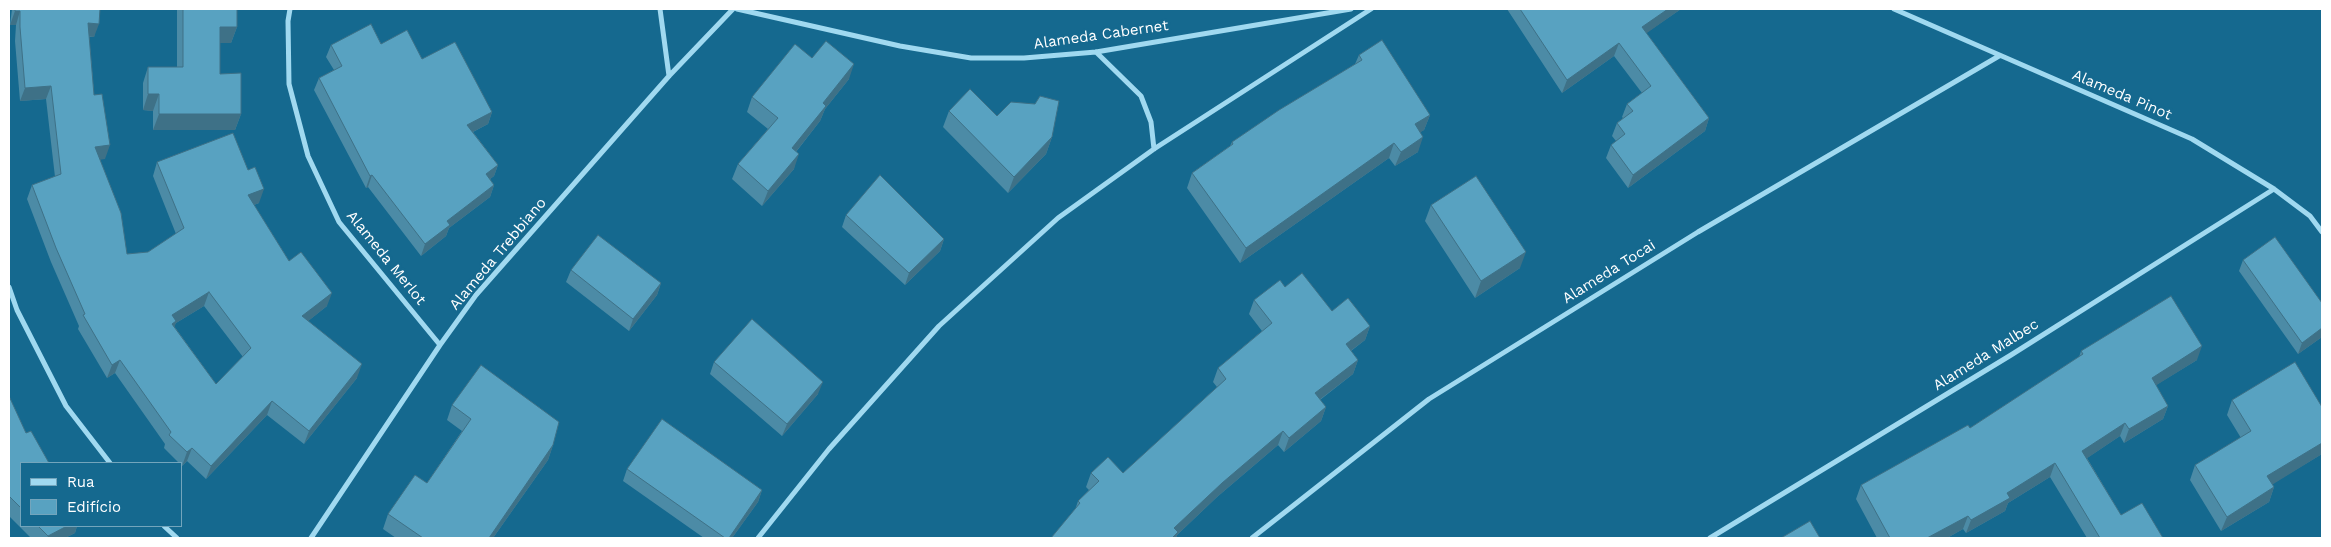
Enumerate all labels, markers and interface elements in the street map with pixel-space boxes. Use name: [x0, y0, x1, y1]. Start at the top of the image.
street label: Alameda Cabernet: [1032, 17, 1170, 53]
street label: Alameda Pinot: [2069, 66, 2175, 124]
street label: Alameda Trebbiano: [446, 194, 550, 314]
street label: Alameda Merlot: [342, 207, 430, 309]
street label: Alameda Tocai: [1559, 236, 1659, 308]
street label: Alameda Malbec: [1930, 315, 2042, 395]
legend: [20, 462, 182, 527]
text: Rua: [67, 473, 95, 491]
text: Edifício: [67, 498, 121, 516]

